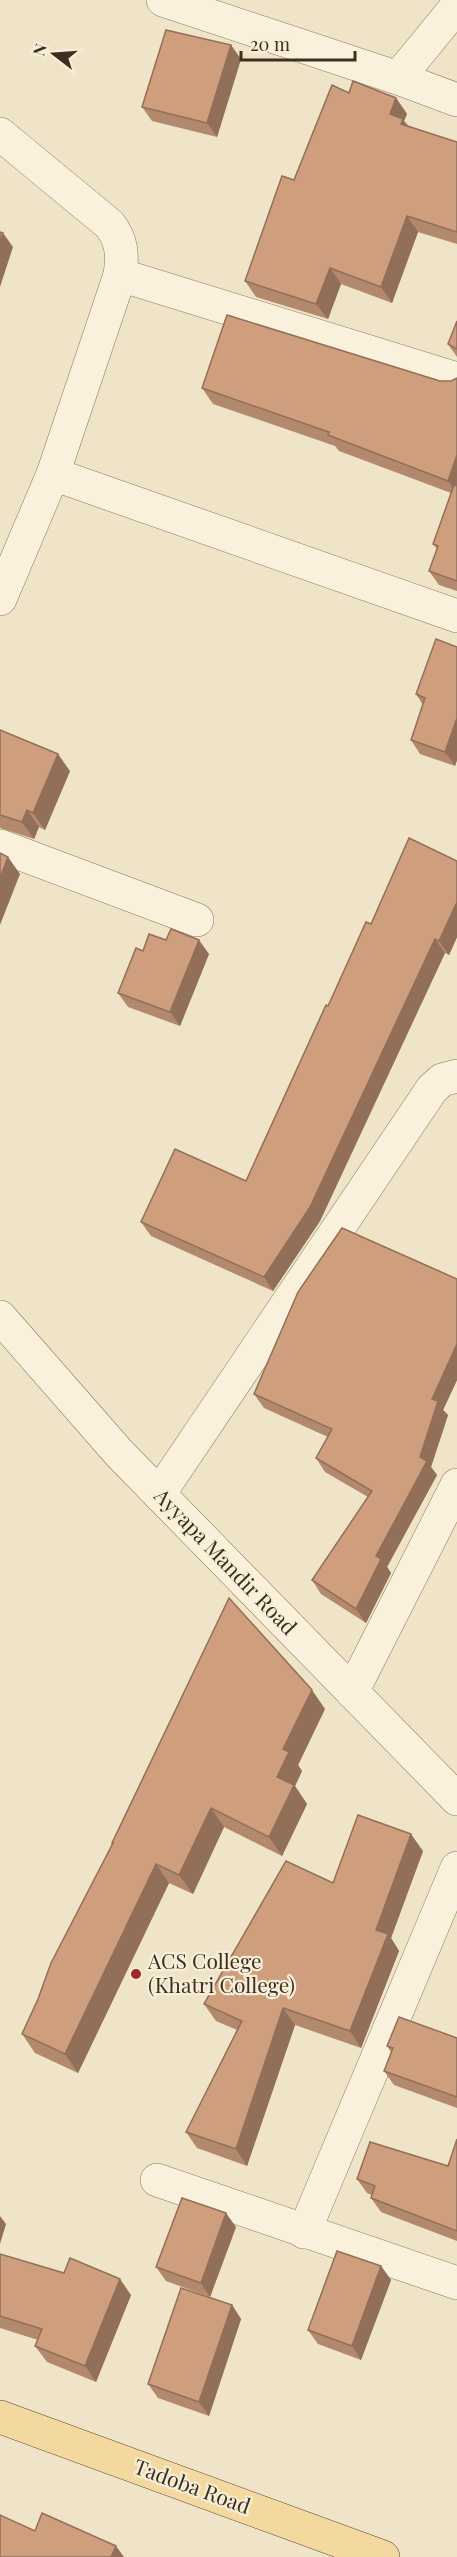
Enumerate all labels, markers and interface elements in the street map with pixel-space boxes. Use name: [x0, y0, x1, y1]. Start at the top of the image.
north arrow: [24, 24, 84, 84]
scale bar: [241, 24, 355, 62]
text: 20 m: [250, 32, 290, 56]
text: N: [27, 40, 51, 58]
street label: Ayyapa Mandir Road: [148, 1480, 304, 1640]
place label: ACS College (Khatri College): [147, 1946, 295, 1998]
marker: ACS College (Khatri College): [129, 1967, 143, 1981]
street label: Tadoba Road: [131, 2451, 255, 2519]

